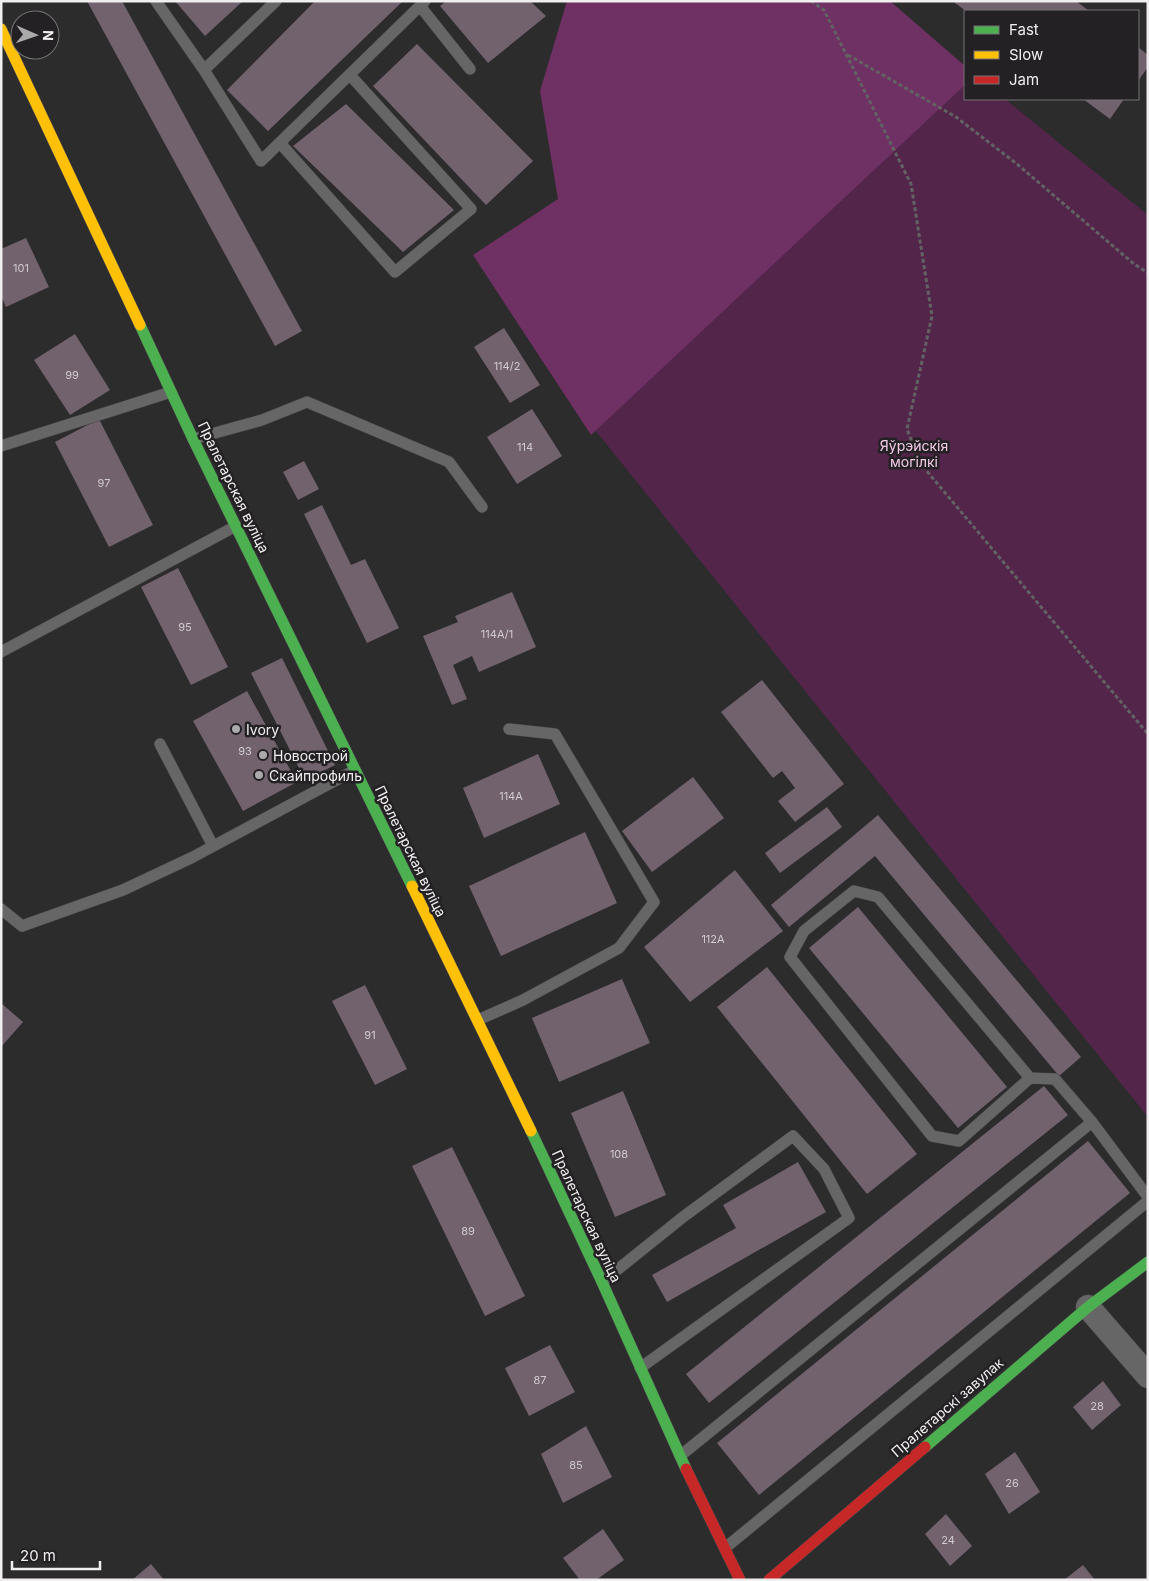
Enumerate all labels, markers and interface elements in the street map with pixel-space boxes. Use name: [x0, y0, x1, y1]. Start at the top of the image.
north arrow: [10, 10, 60, 60]
legend: [964, 10, 1139, 100]
text: Fast: [1009, 20, 1039, 39]
text: N: [40, 30, 57, 41]
text: Slow: [1009, 45, 1043, 64]
text: Jam: [1009, 70, 1039, 89]
house number: 101: [13, 261, 29, 275]
house number: 114/2: [494, 359, 520, 373]
house number: 99: [65, 368, 79, 382]
street label: Пралетарская вуліца: [195, 419, 273, 555]
park label: Яўрэйскія могілкі: [880, 437, 948, 470]
house number: 114: [517, 440, 533, 454]
house number: 97: [98, 476, 110, 490]
house number: 95: [178, 620, 192, 634]
house number: 114А/1: [481, 627, 513, 641]
place label: Ivory: [246, 721, 279, 738]
marker: Ivory: [230, 723, 242, 735]
house number: 93: [238, 744, 252, 758]
place label: Новострой: [273, 747, 348, 764]
marker: Новострой: [257, 749, 269, 761]
place label: Скайпрофиль: [269, 767, 362, 784]
marker: Скайпрофиль: [253, 769, 265, 781]
street label: Пралетарская вуліца: [372, 783, 450, 919]
house number: 114А: [499, 789, 523, 803]
house number: 112А: [701, 932, 725, 946]
house number: 91: [364, 1028, 376, 1042]
street label: Пралетарская вуліца: [549, 1147, 625, 1285]
house number: 108: [610, 1147, 628, 1161]
house number: 89: [461, 1224, 475, 1238]
street label: Пралетарскі завулак: [888, 1354, 1007, 1460]
house number: 87: [533, 1373, 547, 1387]
house number: 28: [1090, 1399, 1104, 1413]
house number: 85: [569, 1458, 583, 1472]
house number: 26: [1005, 1476, 1019, 1490]
house number: 24: [941, 1533, 955, 1547]
scale bar: [12, 1538, 100, 1570]
text: 20 m: [20, 1546, 56, 1565]

